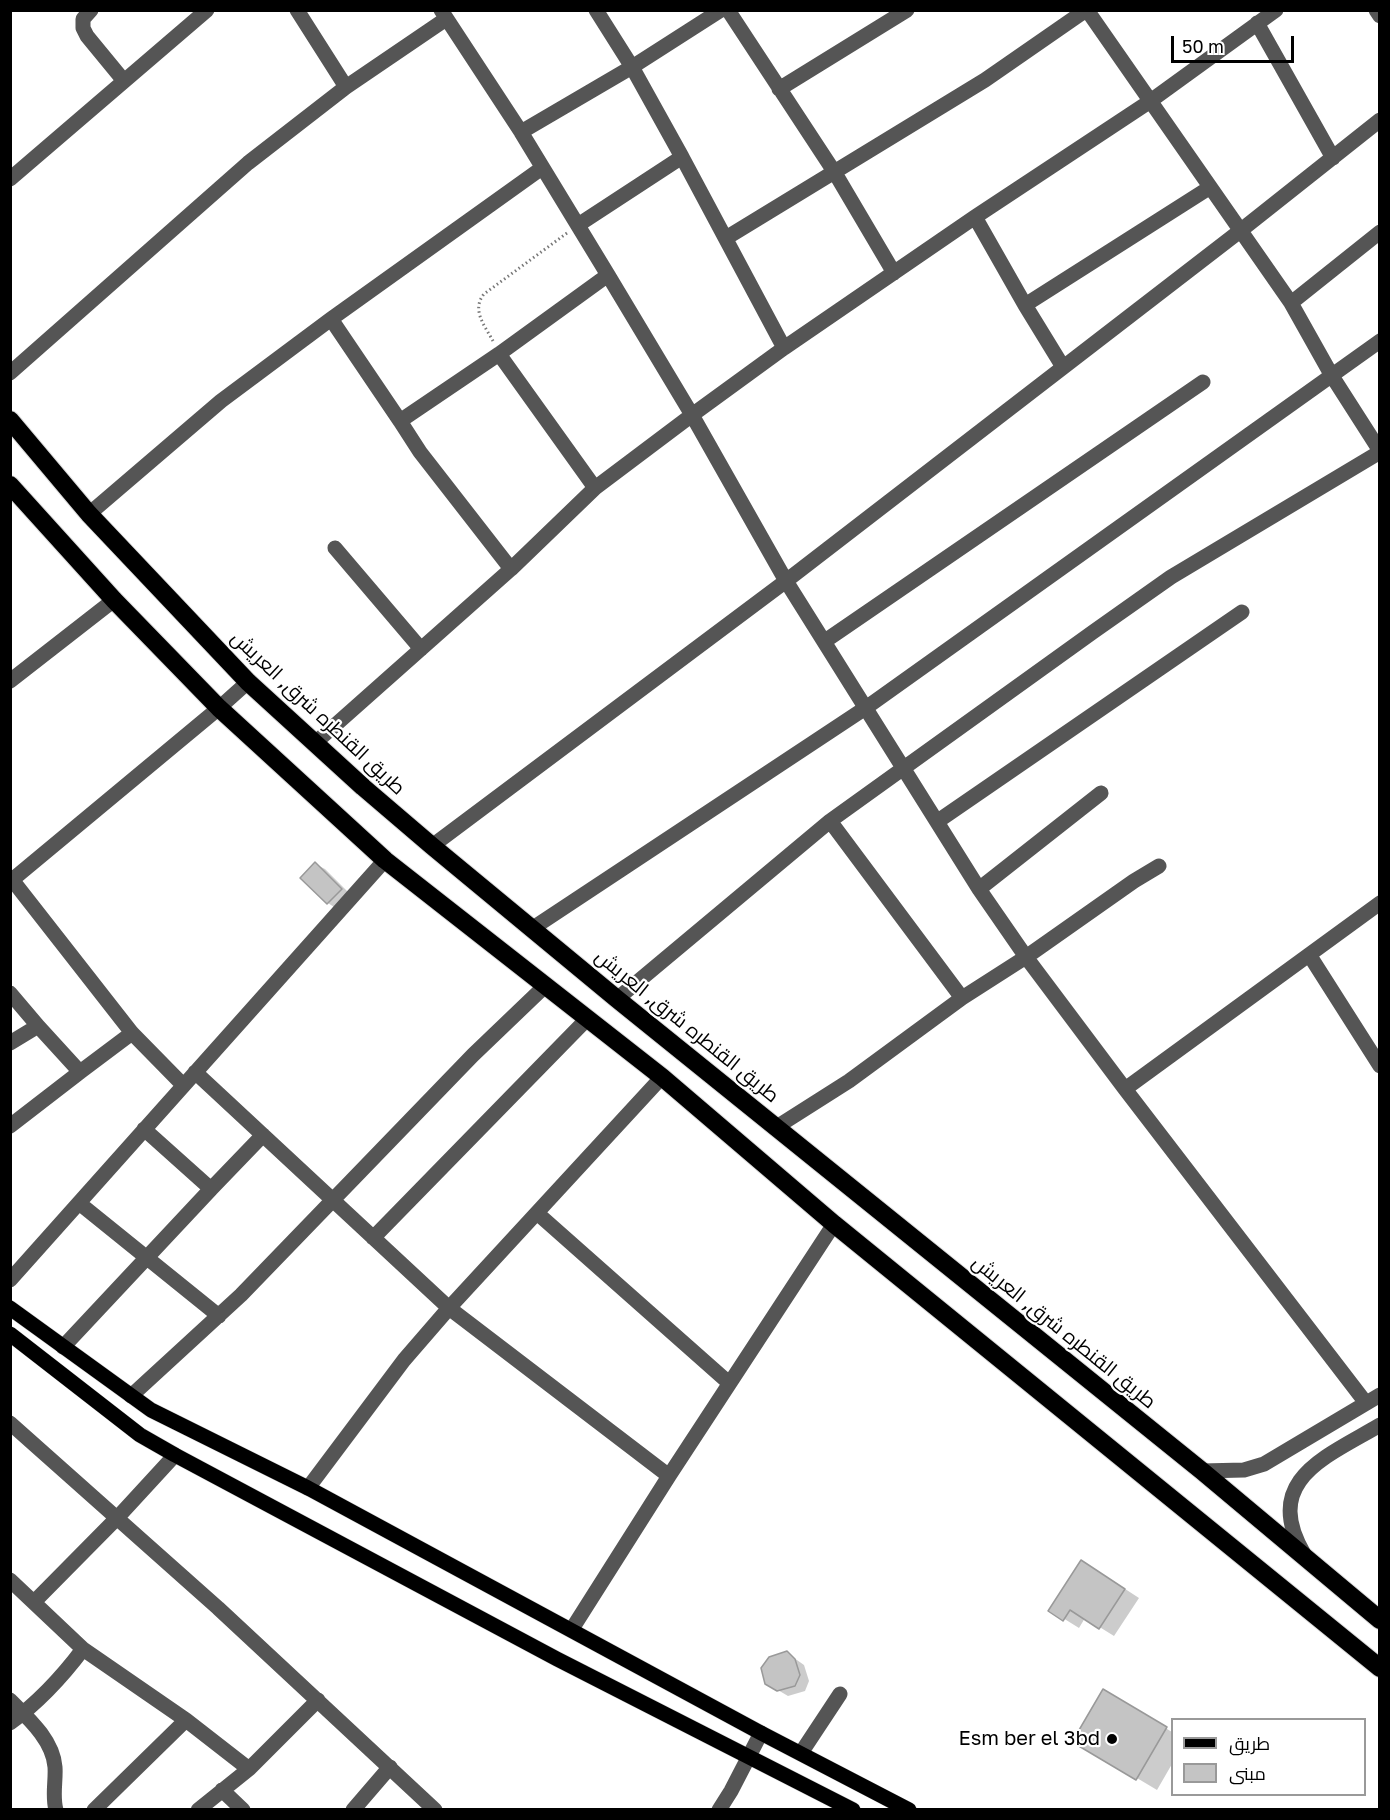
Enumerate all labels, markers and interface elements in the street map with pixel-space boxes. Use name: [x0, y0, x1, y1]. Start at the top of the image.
scale bar: [1174, 24, 1297, 62]
text: 50 m: [1182, 35, 1224, 57]
street label: طريق القنطره شرق, العريش: [226, 626, 410, 800]
street label: طريق القنطره شرق, العريش: [590, 944, 784, 1108]
street label: طريق القنطره شرق, العريش: [967, 1250, 1161, 1414]
legend: [1171, 1718, 1366, 1796]
place label: Esm ber el 3bd: [959, 1727, 1100, 1751]
marker: Esm ber el 3bd: [1105, 1732, 1119, 1746]
text: طريق: [1229, 1732, 1270, 1754]
text: مبنى: [1229, 1762, 1266, 1784]

